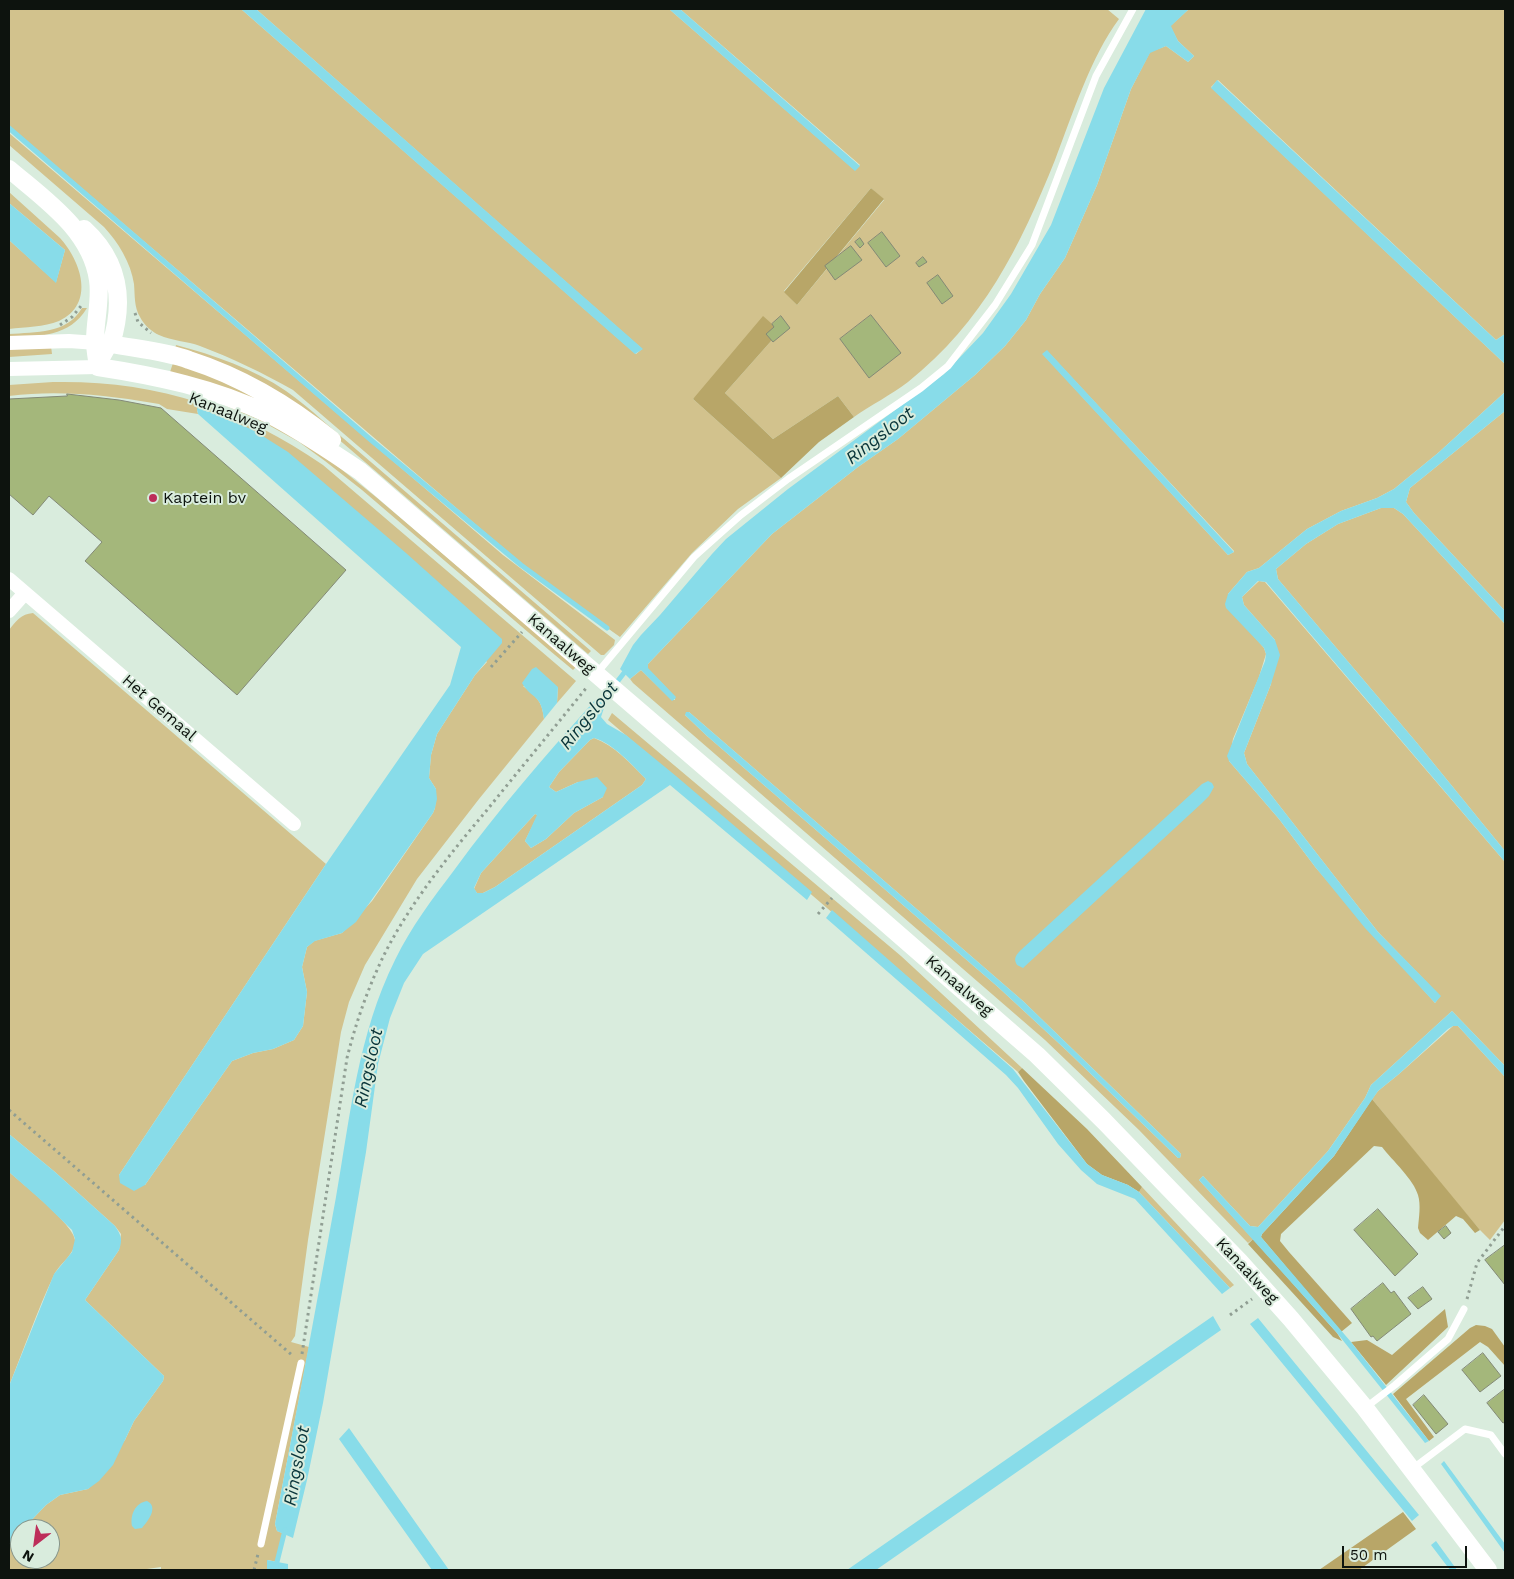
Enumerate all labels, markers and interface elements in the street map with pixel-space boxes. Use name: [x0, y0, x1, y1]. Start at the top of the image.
street label: Kanaalweg: [186, 389, 270, 437]
water label: Ringsloot: [842, 403, 918, 469]
place label: Kaptein bv: [163, 488, 246, 508]
marker: Kaptein bv: [147, 492, 159, 504]
street label: Kanaalweg: [523, 610, 599, 678]
street label: Het Gemaal: [118, 671, 200, 745]
water label: Ringsloot: [555, 678, 623, 754]
street label: Kanaalweg: [921, 952, 997, 1020]
water label: Ringsloot: [350, 1026, 388, 1110]
street label: Kanaalweg: [1212, 1234, 1282, 1308]
water label: Ringsloot: [279, 1424, 315, 1508]
north arrow: [10, 1519, 60, 1569]
scale bar: [1344, 1536, 1469, 1568]
text: 50 m: [1350, 1546, 1387, 1564]
text: N: [20, 1547, 36, 1566]

